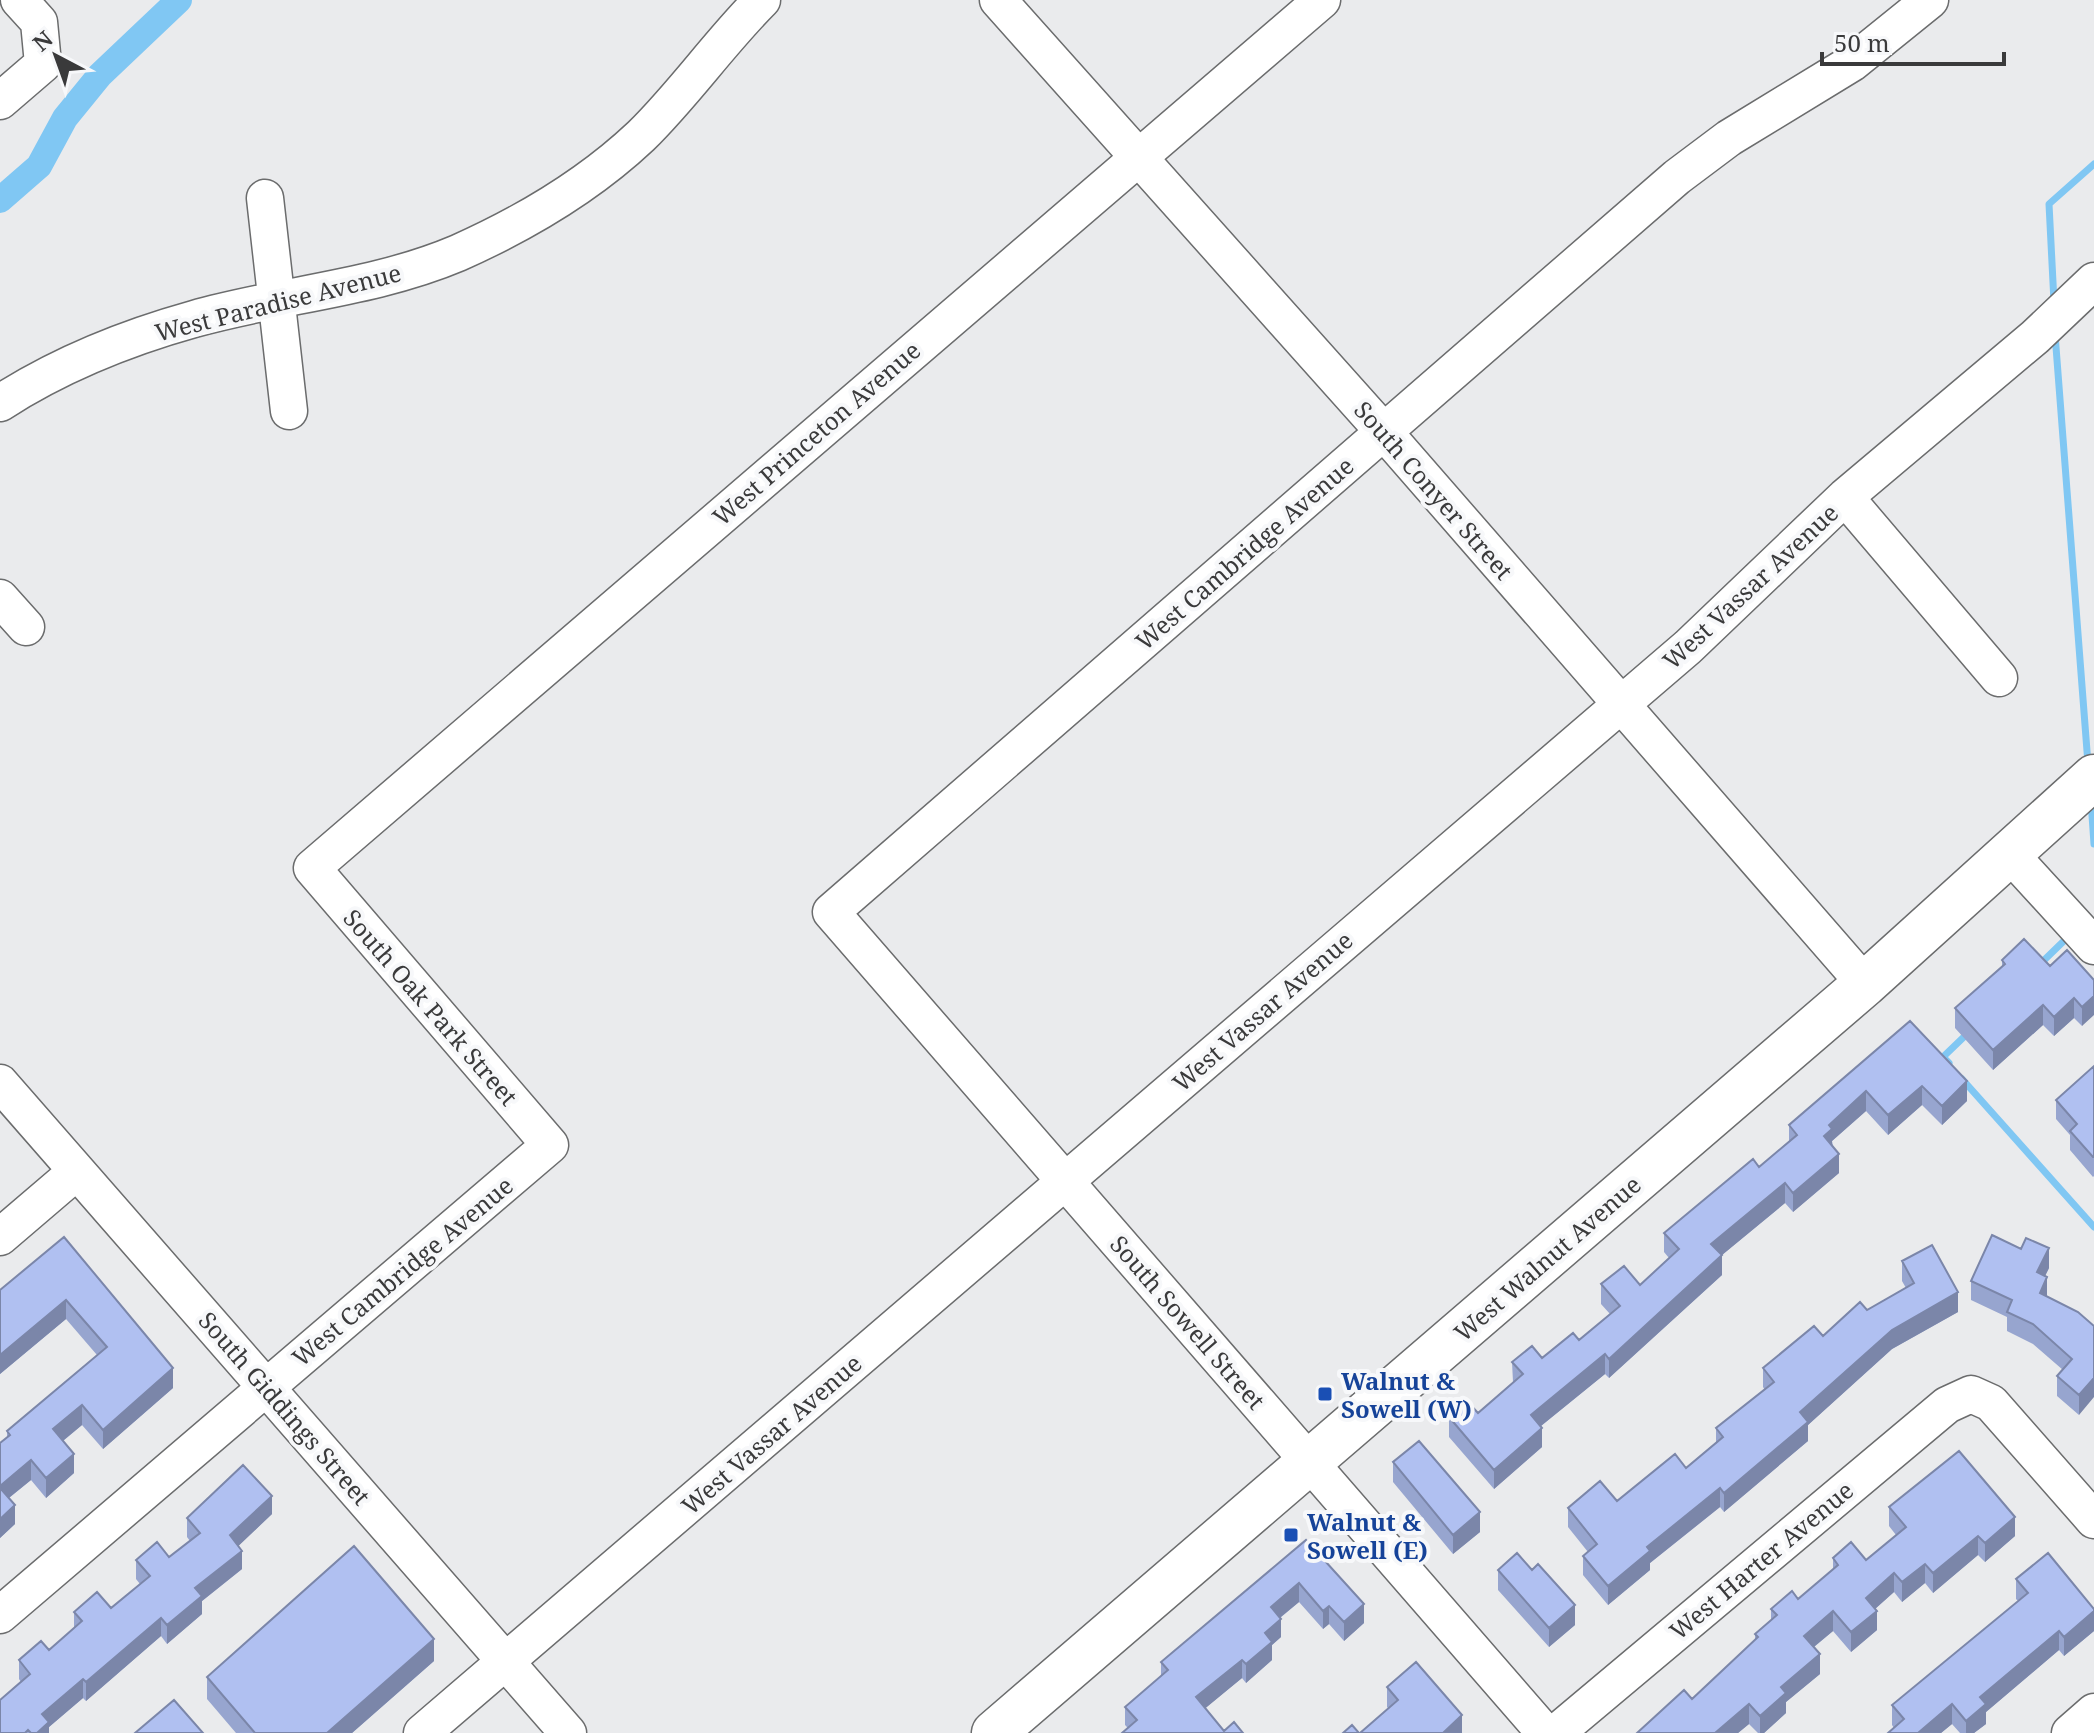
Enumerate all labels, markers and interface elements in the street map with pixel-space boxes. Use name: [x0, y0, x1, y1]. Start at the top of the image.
north arrow: [16, 16, 96, 96]
scale bar: [1822, 16, 2004, 66]
text: N: [26, 23, 59, 57]
text: 50 m: [1834, 26, 1890, 59]
street label: West Paradise Avenue: [152, 255, 404, 349]
street label: West Princeton Avenue: [705, 333, 927, 533]
street label: South Conyer Street: [1347, 394, 1521, 586]
street label: West Cambridge Avenue: [1128, 449, 1360, 657]
street label: West Vassar Avenue: [1655, 496, 1845, 676]
street label: South Oak Park Street: [336, 902, 526, 1112]
street label: West Vassar Avenue: [1165, 923, 1359, 1099]
street label: West Walnut Avenue: [1447, 1168, 1647, 1348]
street label: West Cambridge Avenue: [284, 1169, 520, 1373]
street label: South Sowell Street: [1103, 1228, 1273, 1416]
street label: South Giddings Street: [192, 1304, 378, 1512]
street label: West Vassar Avenue: [674, 1346, 868, 1522]
place label: Walnut & Sowell (W): [1341, 1364, 1472, 1425]
marker: Walnut & Sowell (W): [1316, 1385, 1334, 1403]
street label: West Harter Avenue: [1662, 1473, 1860, 1647]
place label: Walnut & Sowell (E): [1307, 1505, 1428, 1566]
marker: Walnut & Sowell (E): [1282, 1526, 1300, 1544]

